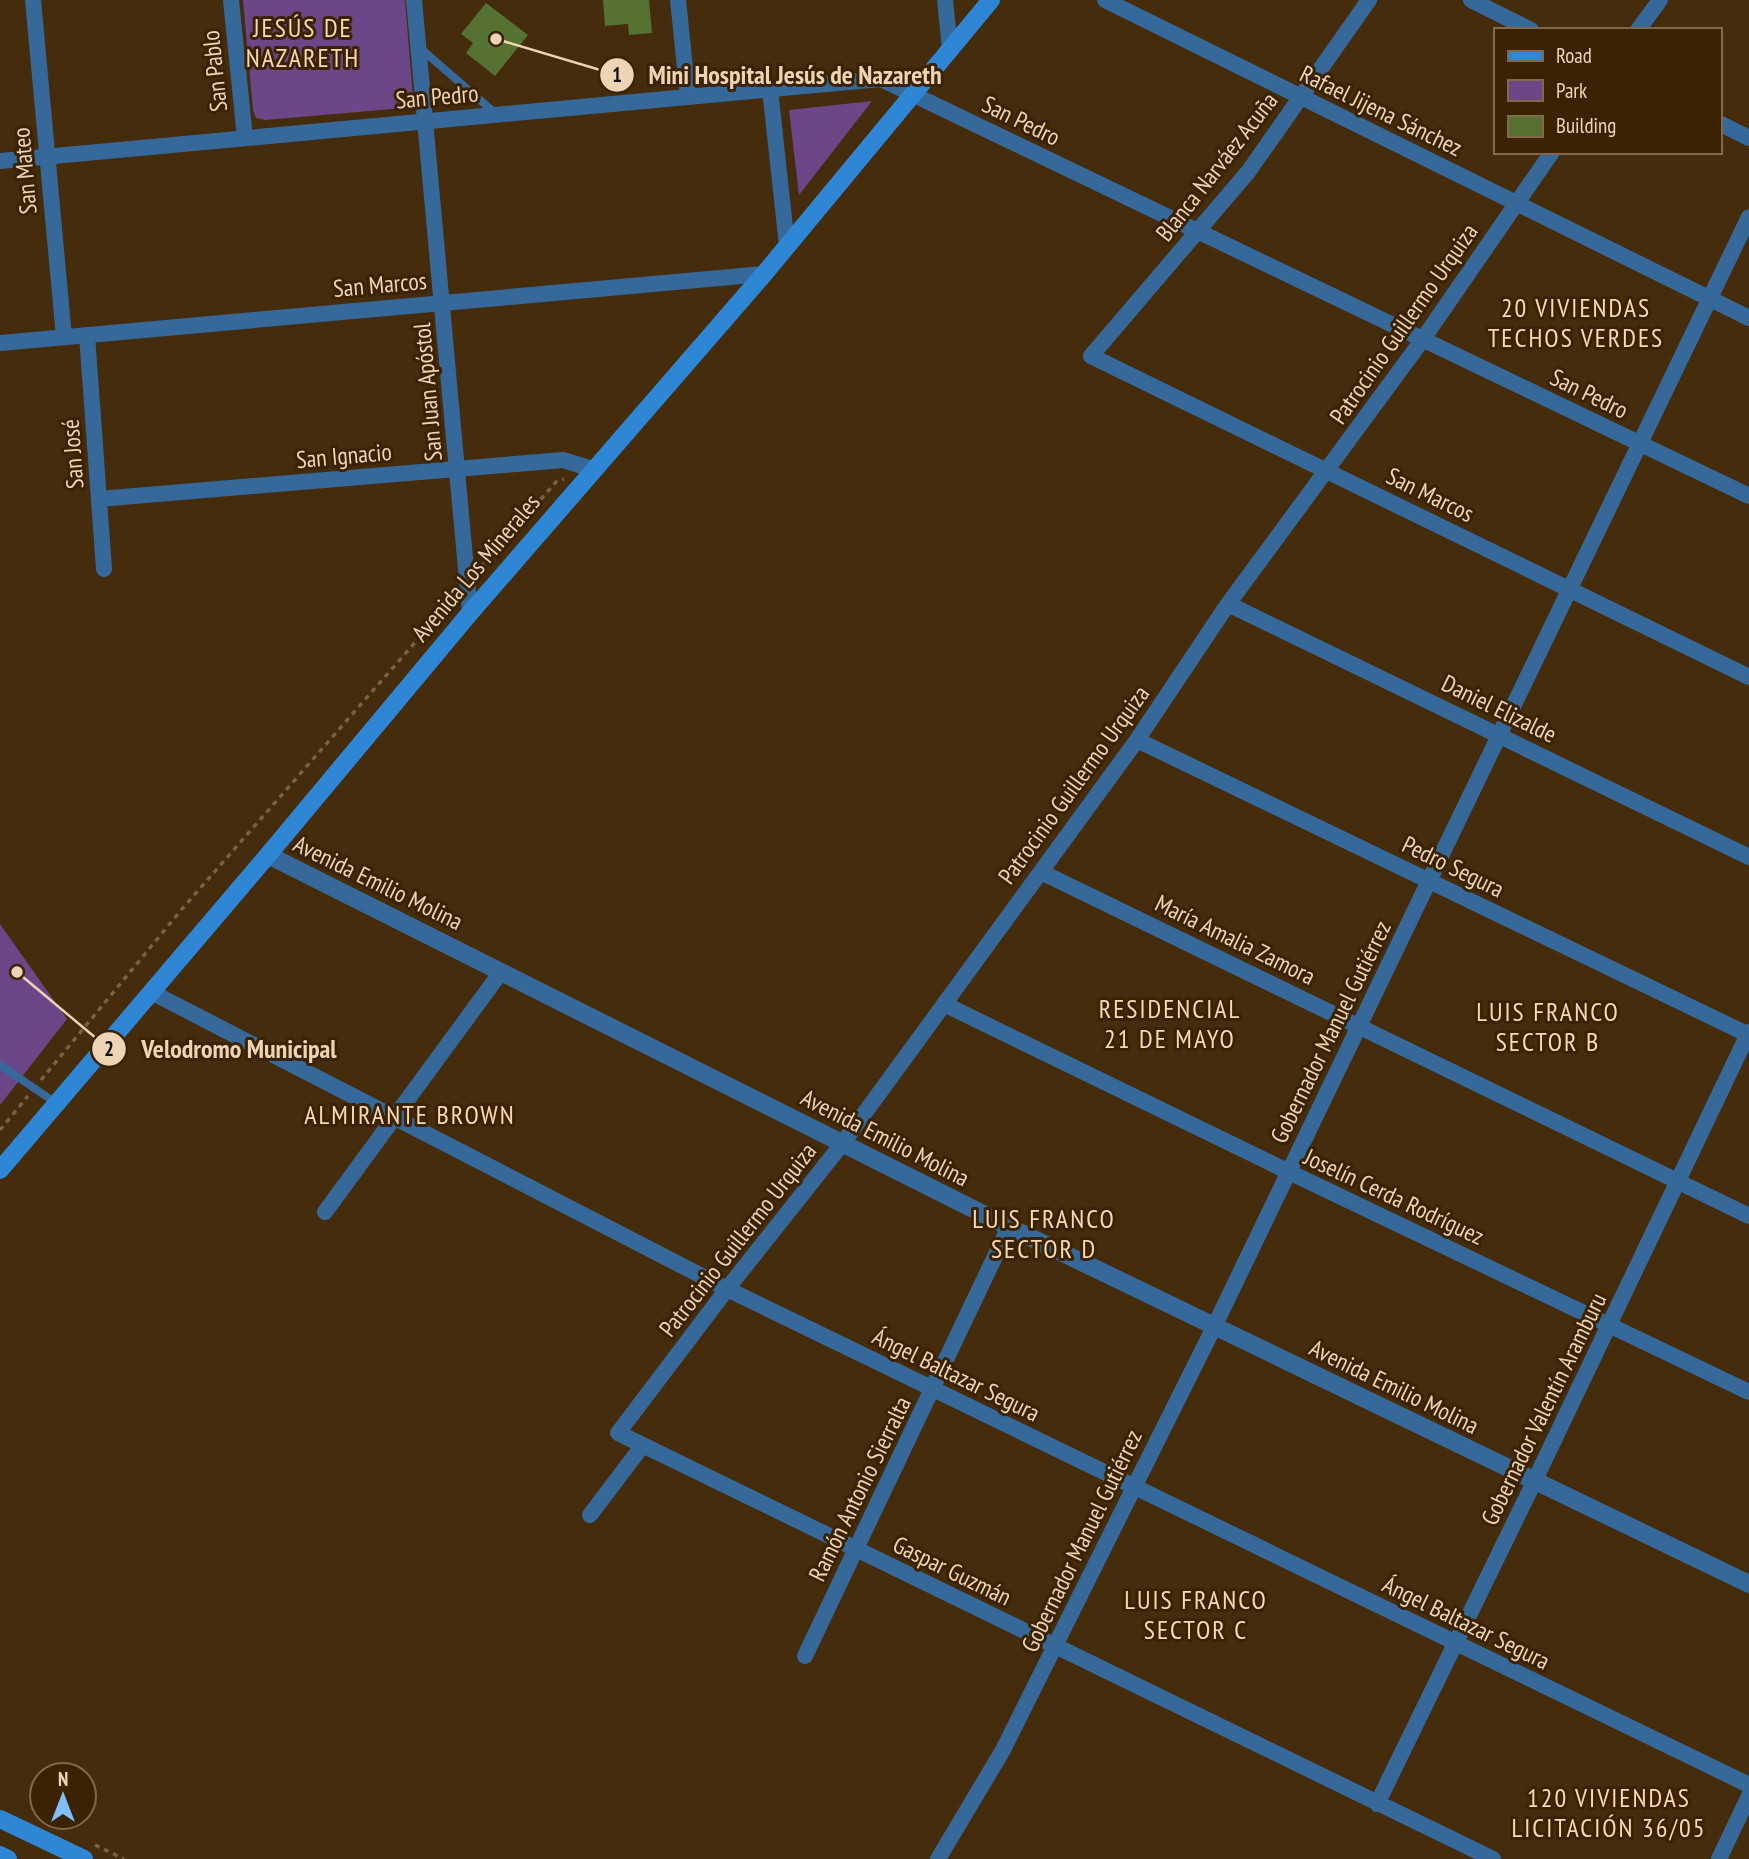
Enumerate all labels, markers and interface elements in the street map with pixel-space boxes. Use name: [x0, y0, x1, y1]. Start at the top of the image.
district label: JESÚS DE NAZARETH: [246, 11, 360, 74]
legend: [1494, 28, 1721, 154]
street label: San Pablo: [195, 29, 234, 113]
text: Road: [1556, 42, 1592, 69]
callout: Mini Hospital Jesús de Nazareth: [600, 52, 956, 99]
text: Mini Hospital Jesús de Nazareth: [648, 58, 942, 91]
street label: Rafael Jijena Sánchez: [1295, 58, 1467, 163]
text: 1: [612, 61, 622, 88]
street label: San Pedro: [394, 77, 480, 116]
text: Park: [1556, 77, 1587, 104]
street label: Blanca Narváez Acuña: [1149, 86, 1284, 247]
street label: San Pedro: [977, 88, 1065, 153]
text: Building: [1556, 112, 1616, 139]
street label: San Mateo: [5, 126, 44, 216]
street label: Patrocinio Guillermo Urquiza: [1323, 217, 1484, 430]
street label: San Marcos: [332, 265, 428, 304]
district label: 20 VIVIENDAS TECHOS VERDES: [1488, 291, 1664, 354]
street label: San Juan Apóstol: [406, 321, 449, 463]
street label: San Pedro: [1545, 361, 1633, 426]
street label: San José: [55, 418, 90, 490]
street label: San Ignacio: [295, 436, 393, 475]
street label: San Marcos: [1381, 460, 1479, 529]
street label: Avenida Los Minerales: [405, 487, 547, 648]
street label: Daniel Elizalde: [1437, 667, 1562, 750]
street label: Patrocinio Guillermo Urquiza: [991, 679, 1156, 890]
street label: Avenida Emilio Molina: [288, 828, 468, 937]
street label: Pedro Segura: [1397, 829, 1509, 904]
street label: María Amalia Zamora: [1150, 887, 1320, 992]
street label: Gobernador Manuel Gutiérrez: [1263, 916, 1398, 1148]
district label: RESIDENCIAL 21 DE MAYO: [1099, 992, 1241, 1055]
district label: LUIS FRANCO SECTOR B: [1476, 995, 1620, 1058]
callout: Velodromo Municipal: [92, 1026, 350, 1073]
text: Velodromo Municipal: [140, 1032, 337, 1065]
text: 2: [104, 1035, 114, 1062]
street label: Avenida Emilio Molina: [796, 1082, 975, 1193]
district label: ALMIRANTE BROWN: [304, 1098, 516, 1131]
street label: Patrocinio Guillermo Urquiza: [652, 1136, 823, 1343]
street label: Joselín Cerda Rodríguez: [1298, 1141, 1489, 1252]
district label: LUIS FRANCO SECTOR D: [972, 1202, 1116, 1265]
street label: Gobernador Valentín Aramburu: [1474, 1288, 1613, 1530]
street label: Ángel Baltazar Segura: [867, 1321, 1045, 1428]
street label: Avenida Emilio Molina: [1304, 1332, 1484, 1441]
street label: Ramón Antonio Sierralta: [801, 1391, 918, 1586]
street label: Gobernador Manuel Gutiérrez: [1014, 1425, 1149, 1657]
street label: Gaspar Guzmán: [888, 1529, 1016, 1613]
street label: Ángel Baltazar Segura: [1377, 1569, 1555, 1676]
district label: LUIS FRANCO SECTOR C: [1124, 1583, 1268, 1646]
north arrow: [28, 1761, 98, 1831]
text: N: [58, 1767, 68, 1791]
district label: 120 VIVIENDAS LICITACIÓN 36/05: [1512, 1781, 1706, 1844]

